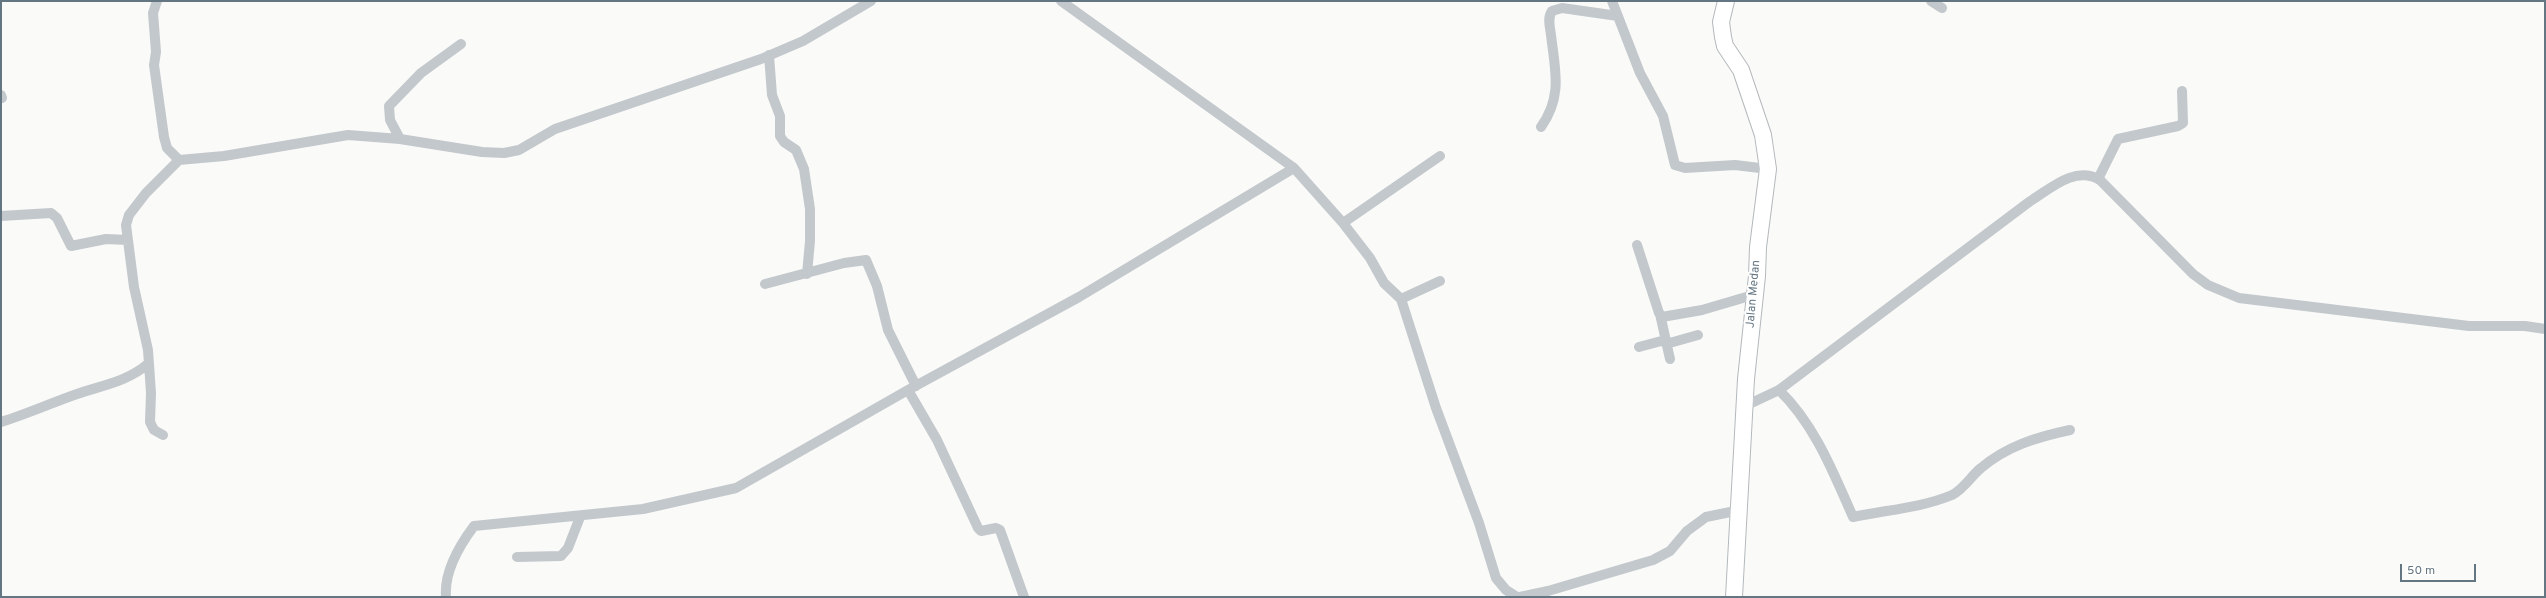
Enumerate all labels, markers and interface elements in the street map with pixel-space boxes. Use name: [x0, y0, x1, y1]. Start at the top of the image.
street label: Jalan Medan: [1744, 259, 1764, 329]
scale bar: [2402, 556, 2478, 582]
text: 50 m: [2407, 563, 2435, 579]

